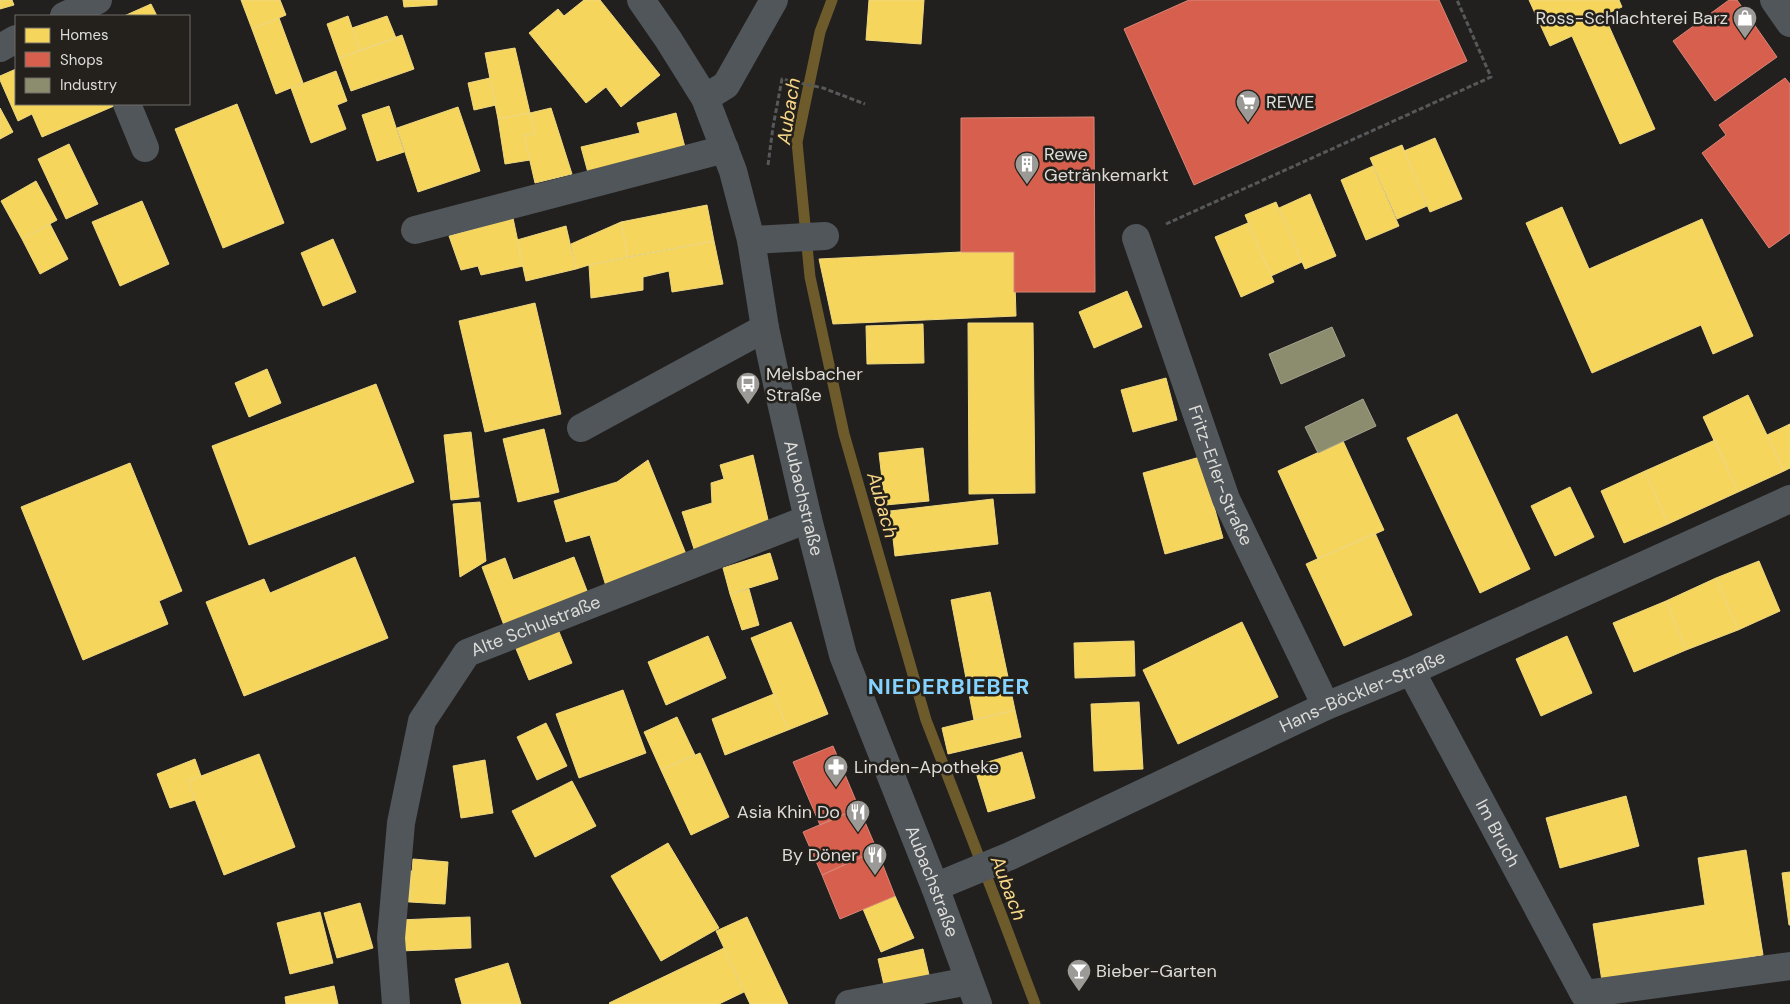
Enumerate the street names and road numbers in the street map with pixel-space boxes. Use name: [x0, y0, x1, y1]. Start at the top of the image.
street label: Fritz-Erler-Straße: [1183, 402, 1259, 550]
street label: Aubachstraße: [778, 438, 829, 558]
street label: Alte Schulstraße: [467, 590, 604, 662]
street label: Hans-Böckler-Straße: [1275, 645, 1449, 738]
street label: Im Bruch: [1470, 795, 1526, 871]
street label: Aubachstraße: [900, 822, 964, 940]

